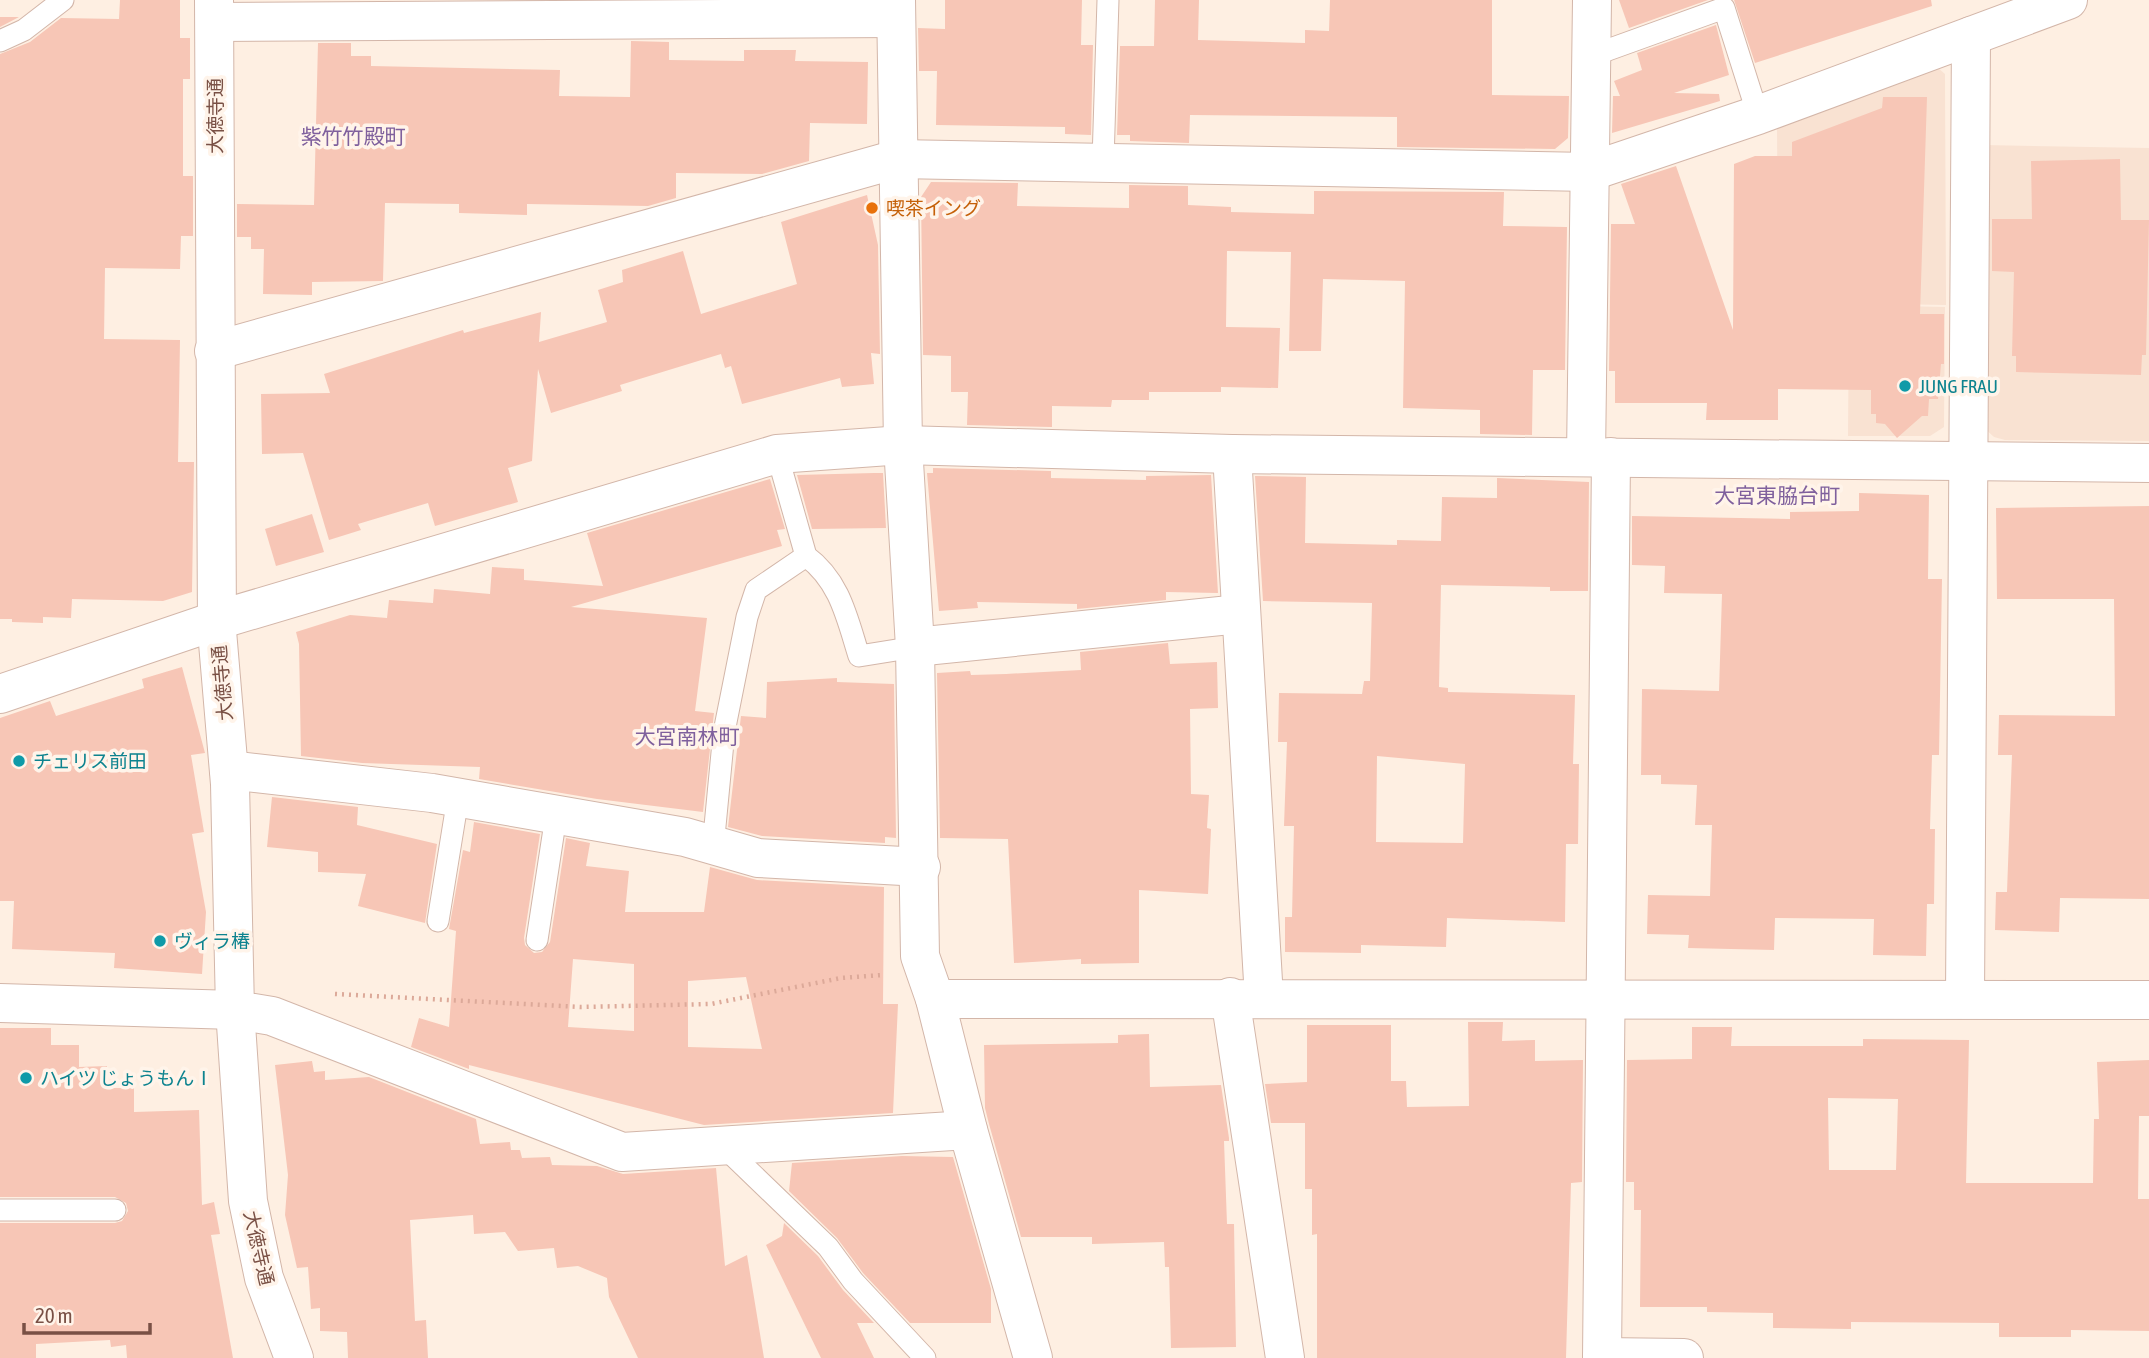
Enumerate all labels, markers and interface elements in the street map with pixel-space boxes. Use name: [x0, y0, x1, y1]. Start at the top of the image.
street label: 大徳寺通: [204, 78, 226, 154]
district label: 紫竹竹殿町: [301, 124, 406, 148]
place label: 喫茶イング: [886, 197, 981, 219]
marker: 喫茶イング: [864, 200, 880, 216]
place label: JUNG FRAU: [1919, 375, 1998, 397]
marker: JUNG FRAU: [1897, 378, 1913, 394]
district label: 大宮東脇台町: [1714, 483, 1840, 507]
street label: 大徳寺通: [208, 644, 236, 722]
district label: 大宮南林町: [635, 724, 740, 748]
place label: チェリス前田: [33, 750, 147, 772]
marker: チェリス前田: [11, 753, 27, 769]
place label: ヴィラ椿: [174, 930, 250, 952]
marker: ヴィラ椿: [152, 933, 168, 949]
place label: ハイツ じょうもんⅠ: [40, 1067, 213, 1089]
marker: ハイツ じょうもんⅠ: [18, 1070, 34, 1086]
street label: 大徳寺通: [240, 1208, 278, 1288]
scale bar: [24, 1292, 150, 1336]
text: 20 m: [35, 1303, 73, 1327]

